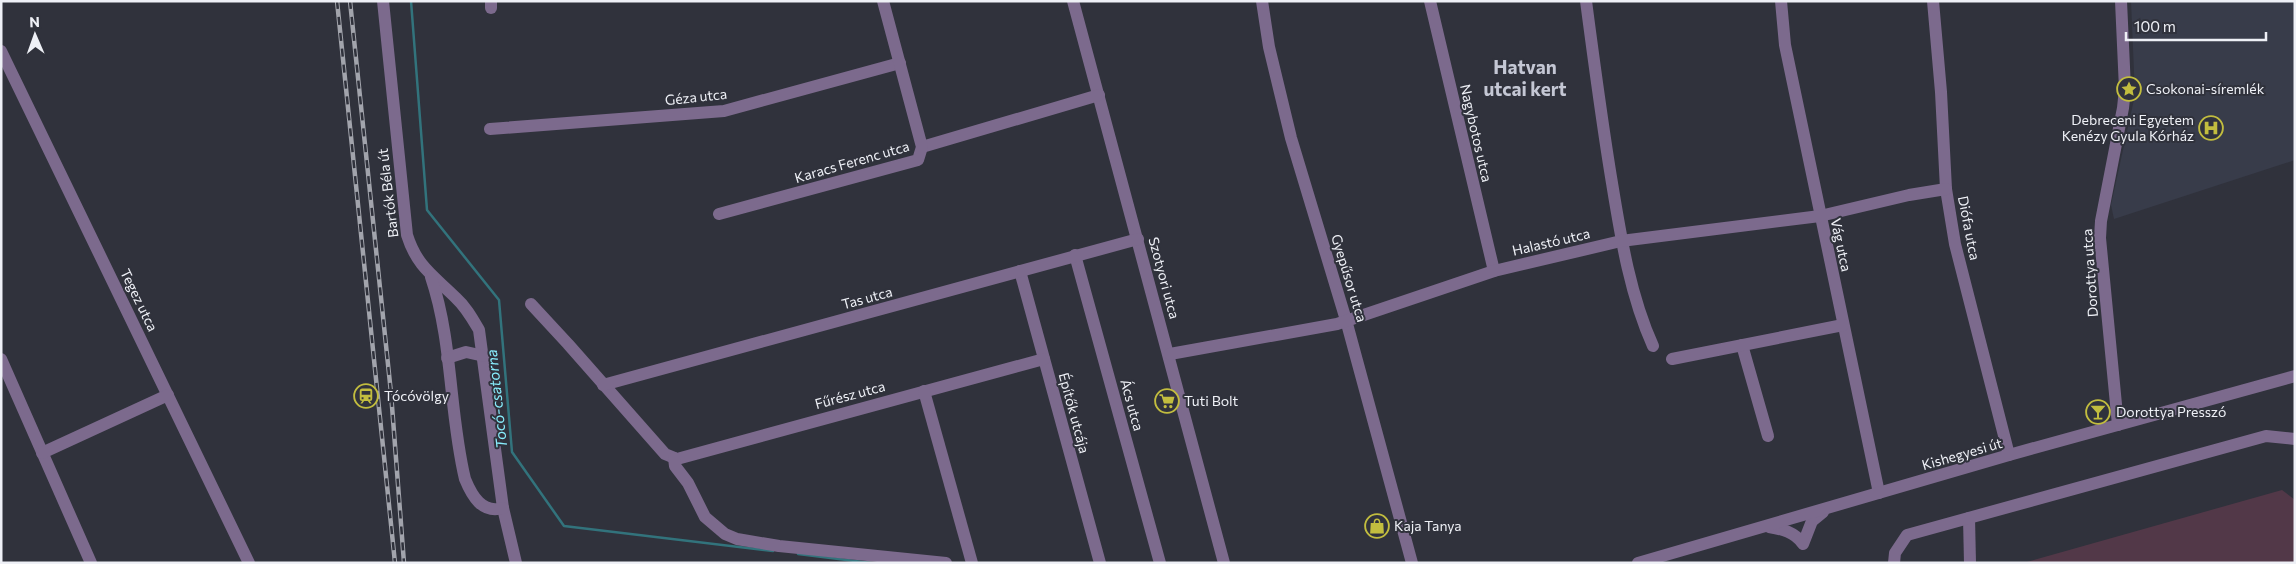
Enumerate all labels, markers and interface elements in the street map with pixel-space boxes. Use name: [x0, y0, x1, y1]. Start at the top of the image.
north arrow: [10, 10, 60, 60]
scale bar: [2126, 10, 2266, 42]
text: N: [29, 13, 40, 30]
text: 100 m: [2134, 17, 2176, 35]
district label: Hatvan utcai kert: [1483, 55, 1567, 100]
place icon: Csokonai-síremlék: [2116, 76, 2142, 102]
place label: Csokonai-síremlék: [2146, 80, 2265, 97]
street label: Nagybotos utca: [1457, 82, 1496, 183]
street label: Géza utca: [664, 85, 728, 108]
place label: Debreceni Egyetem Kenézy Gyula Kórház: [2062, 111, 2194, 144]
hospital icon: Debreceni Egyetem Kenézy Gyula Kórház: [2198, 115, 2224, 141]
street label: Karacs Ferenc utca: [792, 137, 911, 186]
street label: Bartók Béla út: [374, 147, 401, 239]
street label: Diófa utca: [1955, 194, 1984, 262]
street label: Vág utca: [1828, 217, 1855, 273]
street label: Halastó utca: [1510, 224, 1591, 259]
street label: Dorottya utca: [2078, 228, 2101, 318]
street label: Gyepűsor utca: [1328, 232, 1371, 324]
street label: Szotyori utca: [1145, 235, 1184, 321]
street label: Tegez utca: [117, 266, 162, 334]
street label: Tas utca: [840, 283, 894, 312]
water label: Tocó-csatorna: [482, 348, 510, 450]
street label: Építők utcája: [1056, 371, 1093, 455]
street label: Fűrész utca: [813, 377, 887, 412]
street label: Ács utca: [1117, 377, 1148, 433]
station icon: Tócóvölgy: [353, 383, 379, 409]
place label: Tócóvölgy: [384, 387, 449, 404]
supermarket icon: Tuti Bolt: [1154, 388, 1180, 414]
place label: Tuti Bolt: [1184, 392, 1239, 409]
bar icon: Dorottya Presszó: [2085, 399, 2111, 425]
place label: Dorottya Presszó: [2116, 403, 2226, 420]
street label: Kishegyesi út: [1920, 434, 2004, 473]
shop icon: Kaja Tanya: [1364, 513, 1390, 539]
place label: Kaja Tanya: [1394, 517, 1462, 534]

